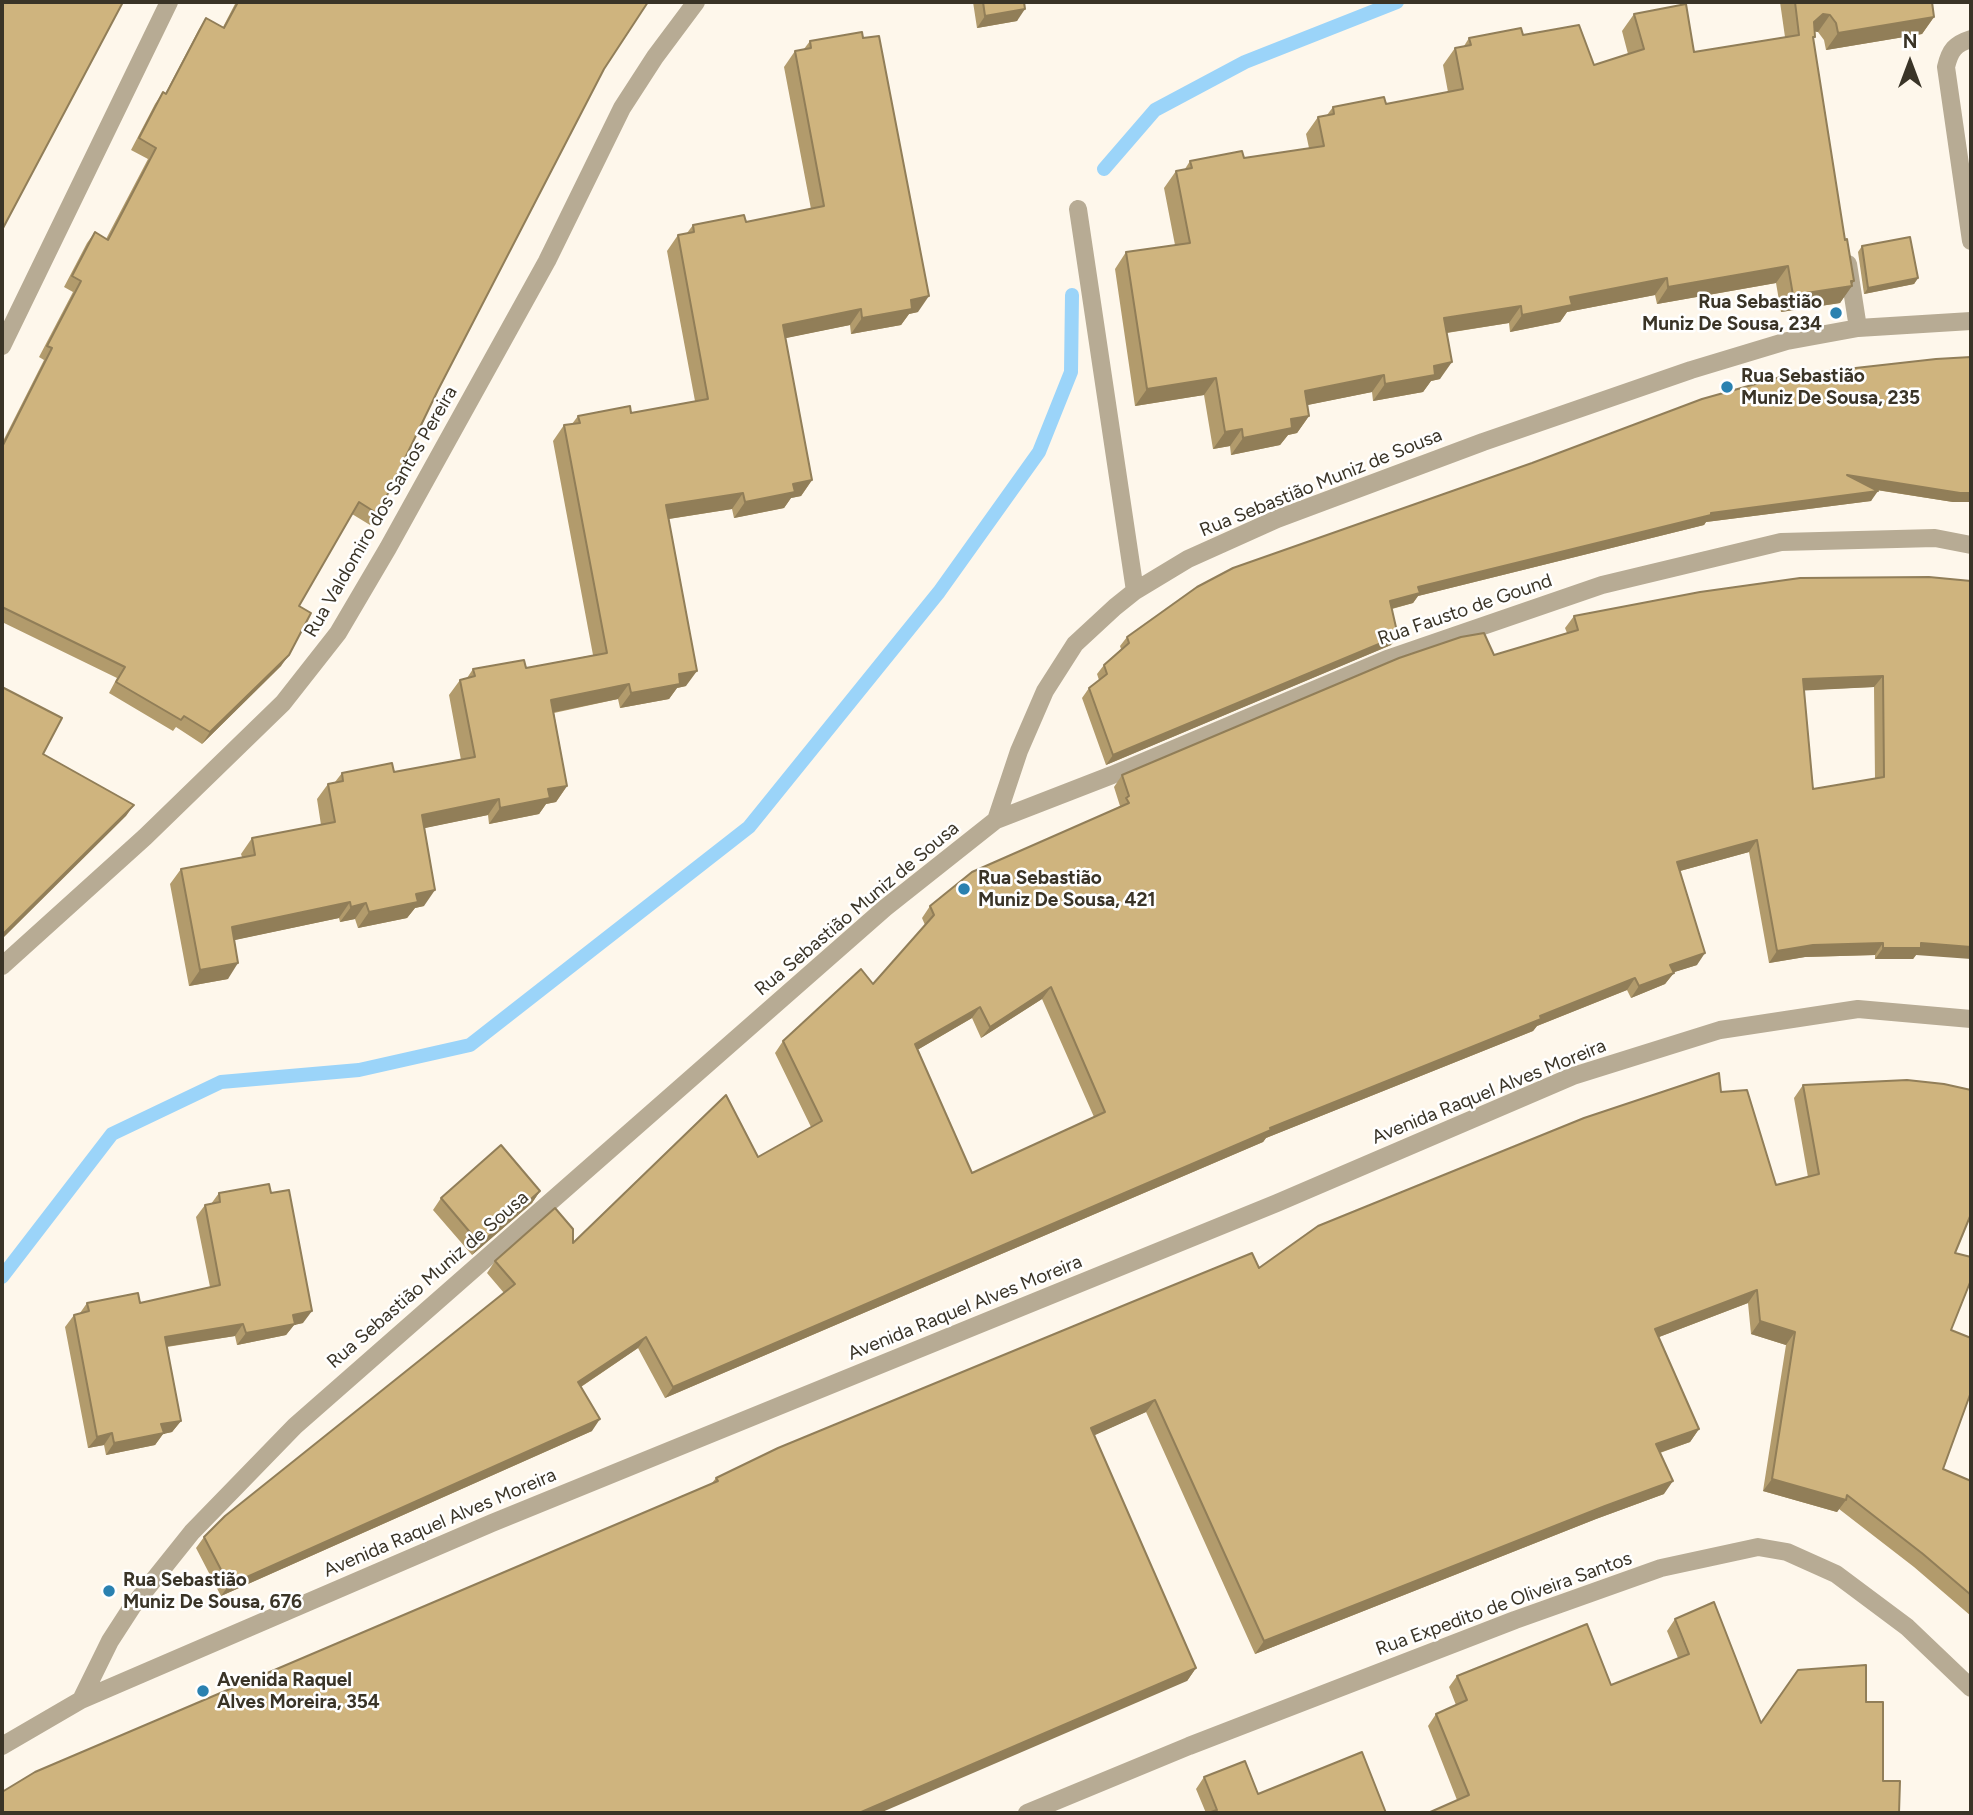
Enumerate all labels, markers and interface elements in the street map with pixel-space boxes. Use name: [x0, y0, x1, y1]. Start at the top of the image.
north arrow: [1875, 28, 1945, 98]
text: N: [1903, 30, 1917, 53]
place label: Rua Sebastião Muniz De Sousa, 234: [1642, 291, 1822, 335]
marker: Rua Sebastião Muniz De Sousa, 234: [1828, 305, 1844, 321]
place label: Rua Sebastião Muniz De Sousa, 235: [1741, 365, 1920, 409]
marker: Rua Sebastião Muniz De Sousa, 235: [1719, 379, 1735, 395]
street label: Rua Valdomiro dos Santos Pereira: [300, 383, 462, 641]
street label: Rua Sebastião Muniz de Sousa: [1197, 424, 1445, 542]
street label: Rua Fausto de Gound: [1375, 569, 1555, 651]
street label: Rua Sebastião Muniz de Sousa: [750, 817, 964, 1001]
place label: Rua Sebastião Muniz De Sousa, 421: [978, 867, 1156, 911]
marker: Rua Sebastião Muniz De Sousa, 421: [956, 881, 972, 897]
street label: Avenida Raquel Alves Moreira: [1369, 1034, 1609, 1150]
street label: Rua Sebastião Muniz de Sousa: [323, 1186, 533, 1374]
street label: Avenida Raquel Alves Moreira: [845, 1250, 1085, 1366]
street label: Avenida Raquel Alves Moreira: [320, 1464, 560, 1582]
street label: Rua Expedito de Oliveira Santos: [1373, 1547, 1635, 1661]
place label: Rua Sebastião Muniz De Sousa, 676: [123, 1569, 302, 1613]
marker: Rua Sebastião Muniz De Sousa, 676: [101, 1583, 117, 1599]
place label: Avenida Raquel Alves Moreira, 354: [217, 1669, 380, 1713]
marker: Avenida Raquel Alves Moreira, 354: [195, 1683, 211, 1699]

